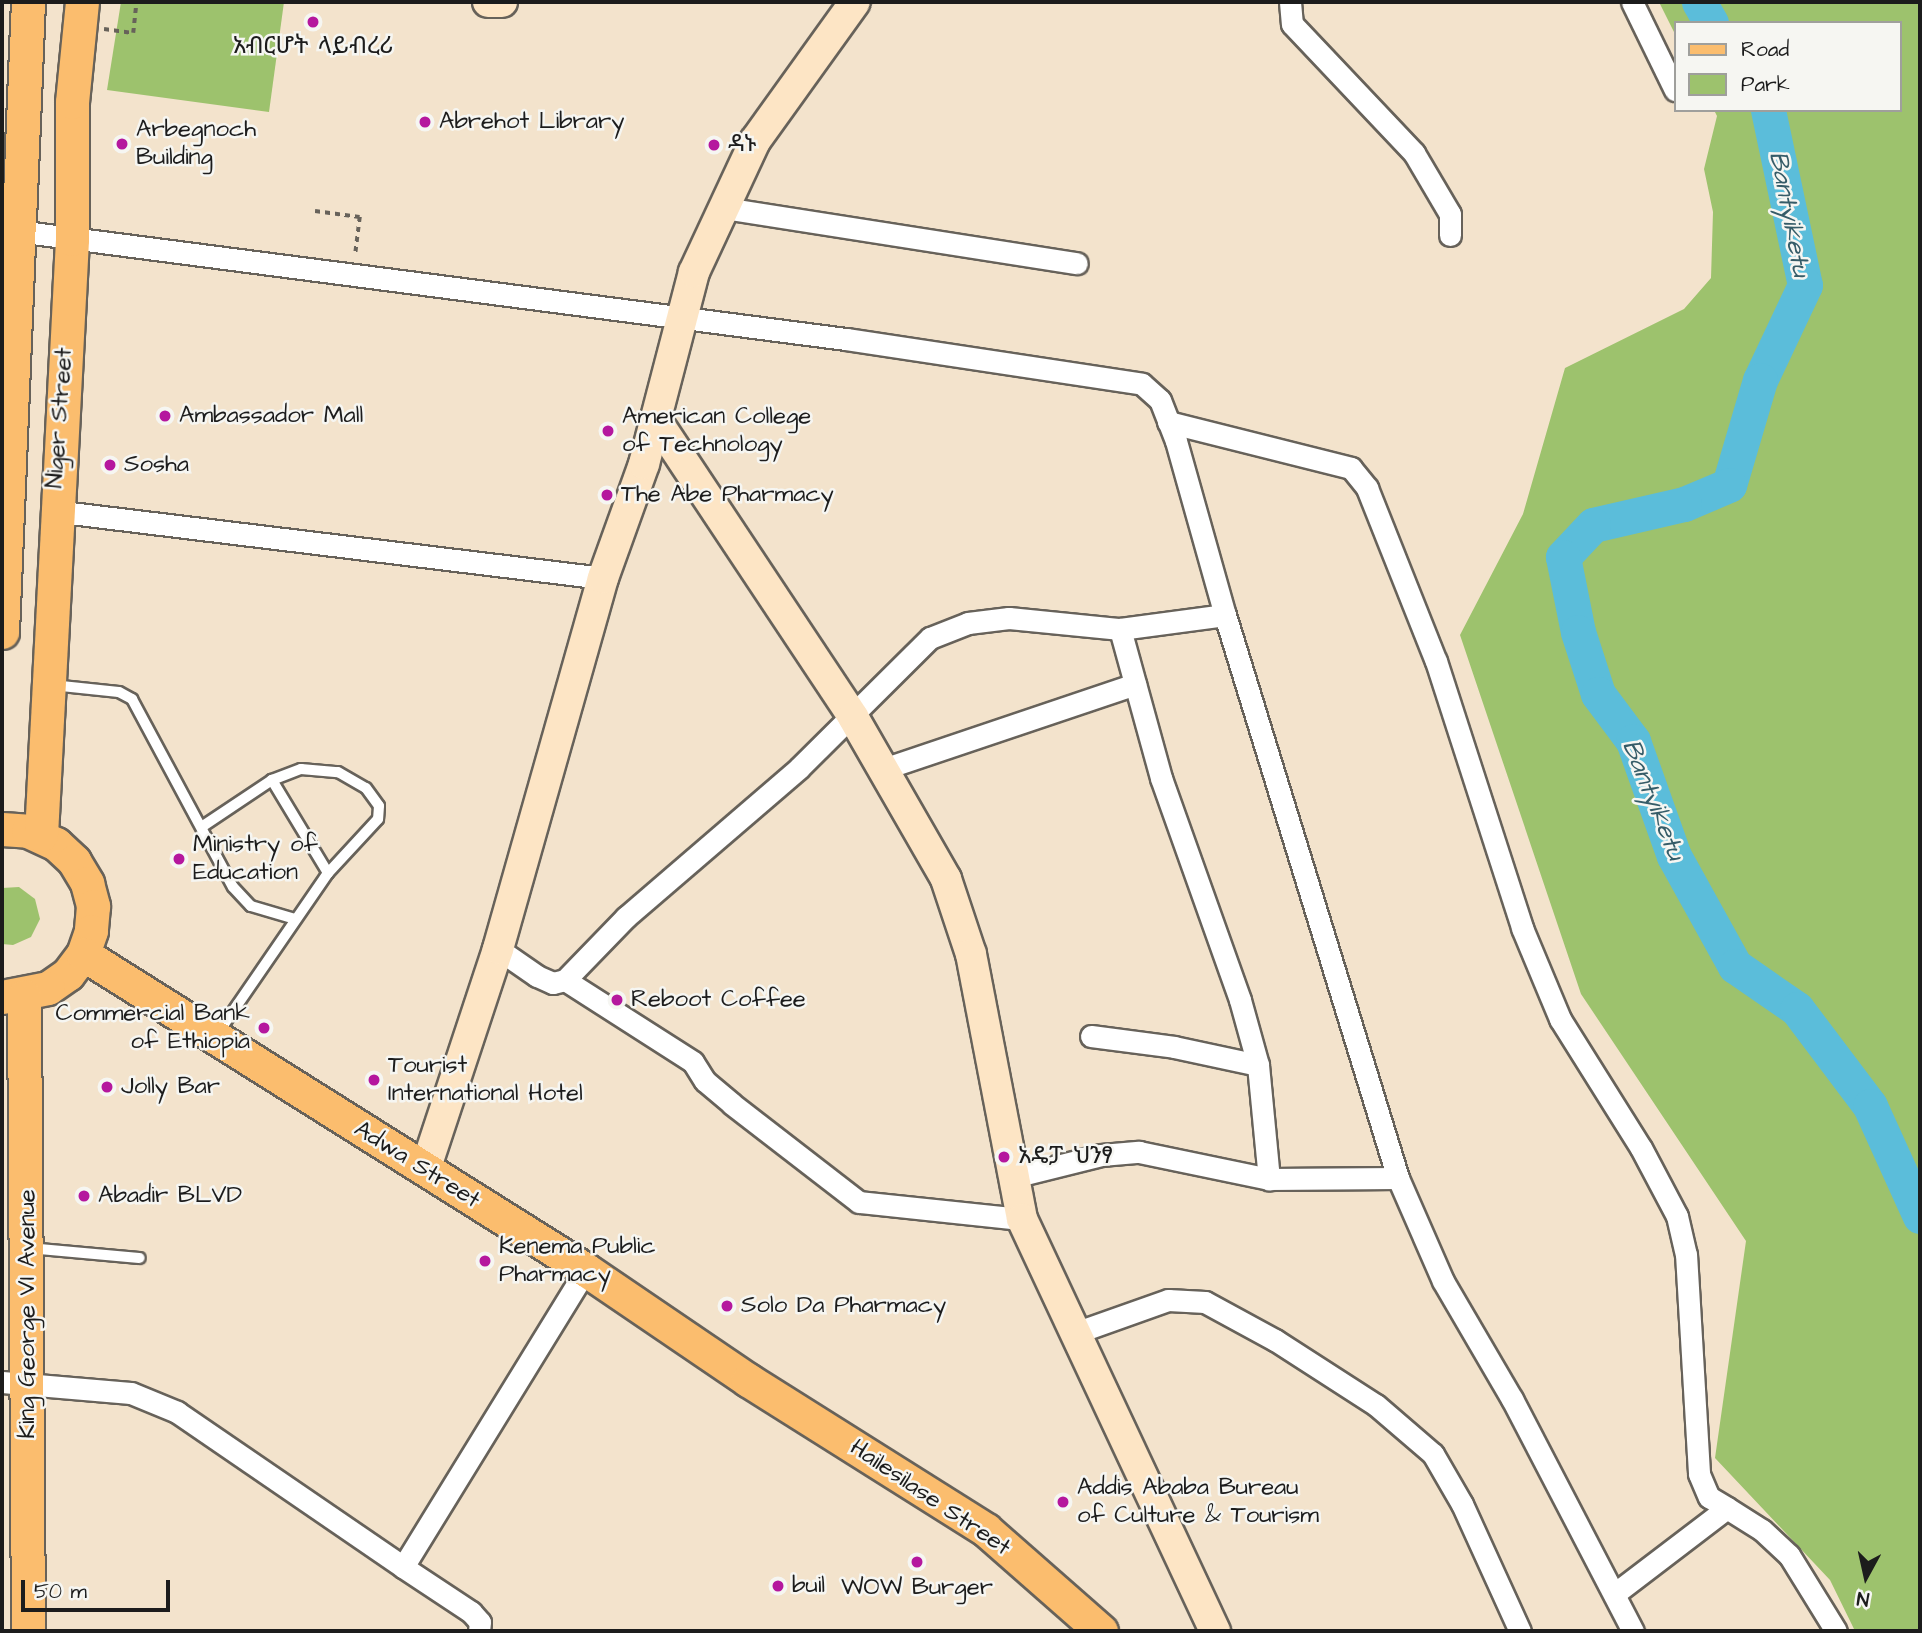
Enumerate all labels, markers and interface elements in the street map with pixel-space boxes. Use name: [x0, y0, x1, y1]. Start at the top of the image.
marker: አብርሆት ላይብረሪ: [305, 14, 321, 30]
legend: [1674, 21, 1901, 112]
place label: አብርሆት ላይብረሪ: [233, 33, 393, 61]
text: Road: [1741, 35, 1789, 64]
text: Park: [1741, 70, 1790, 99]
place label: Abrehot Library: [439, 108, 624, 136]
marker: Abrehot Library: [417, 114, 433, 130]
place label: Arbegnoch Building: [136, 116, 256, 172]
place label: ዳኑ: [728, 131, 756, 159]
marker: Arbegnoch Building: [114, 136, 130, 152]
marker: ዳኑ: [706, 137, 722, 153]
water label: Bantyiketu: [1762, 149, 1816, 279]
street label: Niger Street: [41, 347, 79, 489]
place label: Ambassador Mall: [179, 402, 363, 430]
place label: American College of Technology: [622, 403, 811, 459]
marker: Ambassador Mall: [157, 408, 173, 424]
marker: American College of Technology: [600, 423, 616, 439]
place label: Sosha: [124, 451, 189, 479]
marker: Sosha: [102, 457, 118, 473]
place label: The Abe Pharmacy: [621, 481, 834, 509]
marker: The Abe Pharmacy: [599, 487, 615, 503]
water label: Bantyiketu: [1615, 735, 1691, 865]
place label: Ministry of Education: [193, 831, 318, 887]
marker: Ministry of Education: [171, 851, 187, 867]
place label: Reboot Coffee: [631, 986, 806, 1014]
marker: Reboot Coffee: [609, 992, 625, 1008]
place label: Commercial Bank of Ethiopia: [55, 1000, 250, 1056]
marker: Commercial Bank of Ethiopia: [256, 1020, 272, 1036]
place label: Tourist International Hotel: [388, 1052, 583, 1108]
marker: Tourist International Hotel: [366, 1072, 382, 1088]
place label: Jolly Bar: [121, 1073, 220, 1101]
marker: Jolly Bar: [99, 1079, 115, 1095]
street label: Adwa Street: [349, 1115, 485, 1215]
place label: አዴፓ ህንፃ: [1018, 1143, 1113, 1171]
marker: አዴፓ ህንፃ: [996, 1149, 1012, 1165]
place label: Abadir BLVD: [98, 1182, 242, 1210]
marker: Abadir BLVD: [76, 1188, 92, 1204]
street label: King George VI Avenue: [14, 1189, 42, 1439]
place label: Kenema Public Pharmacy: [499, 1233, 656, 1289]
marker: Kenema Public Pharmacy: [477, 1253, 493, 1269]
place label: Solo Da Pharmacy: [741, 1292, 946, 1320]
marker: Solo Da Pharmacy: [719, 1298, 735, 1314]
street label: Hailesilase Street: [844, 1434, 1016, 1562]
place label: Addis Ababa Bureau of Culture & Tourism: [1077, 1474, 1319, 1530]
marker: Addis Ababa Bureau of Culture & Tourism: [1055, 1494, 1071, 1510]
north arrow: [1831, 1542, 1901, 1612]
marker: WOW Burger: [909, 1554, 925, 1570]
scale bar: [24, 1566, 173, 1610]
place label: buil: [792, 1572, 825, 1600]
place label: WOW Burger: [841, 1574, 993, 1602]
text: 50 m: [34, 1577, 87, 1606]
marker: buil: [770, 1578, 786, 1594]
text: N: [1855, 1584, 1871, 1612]

